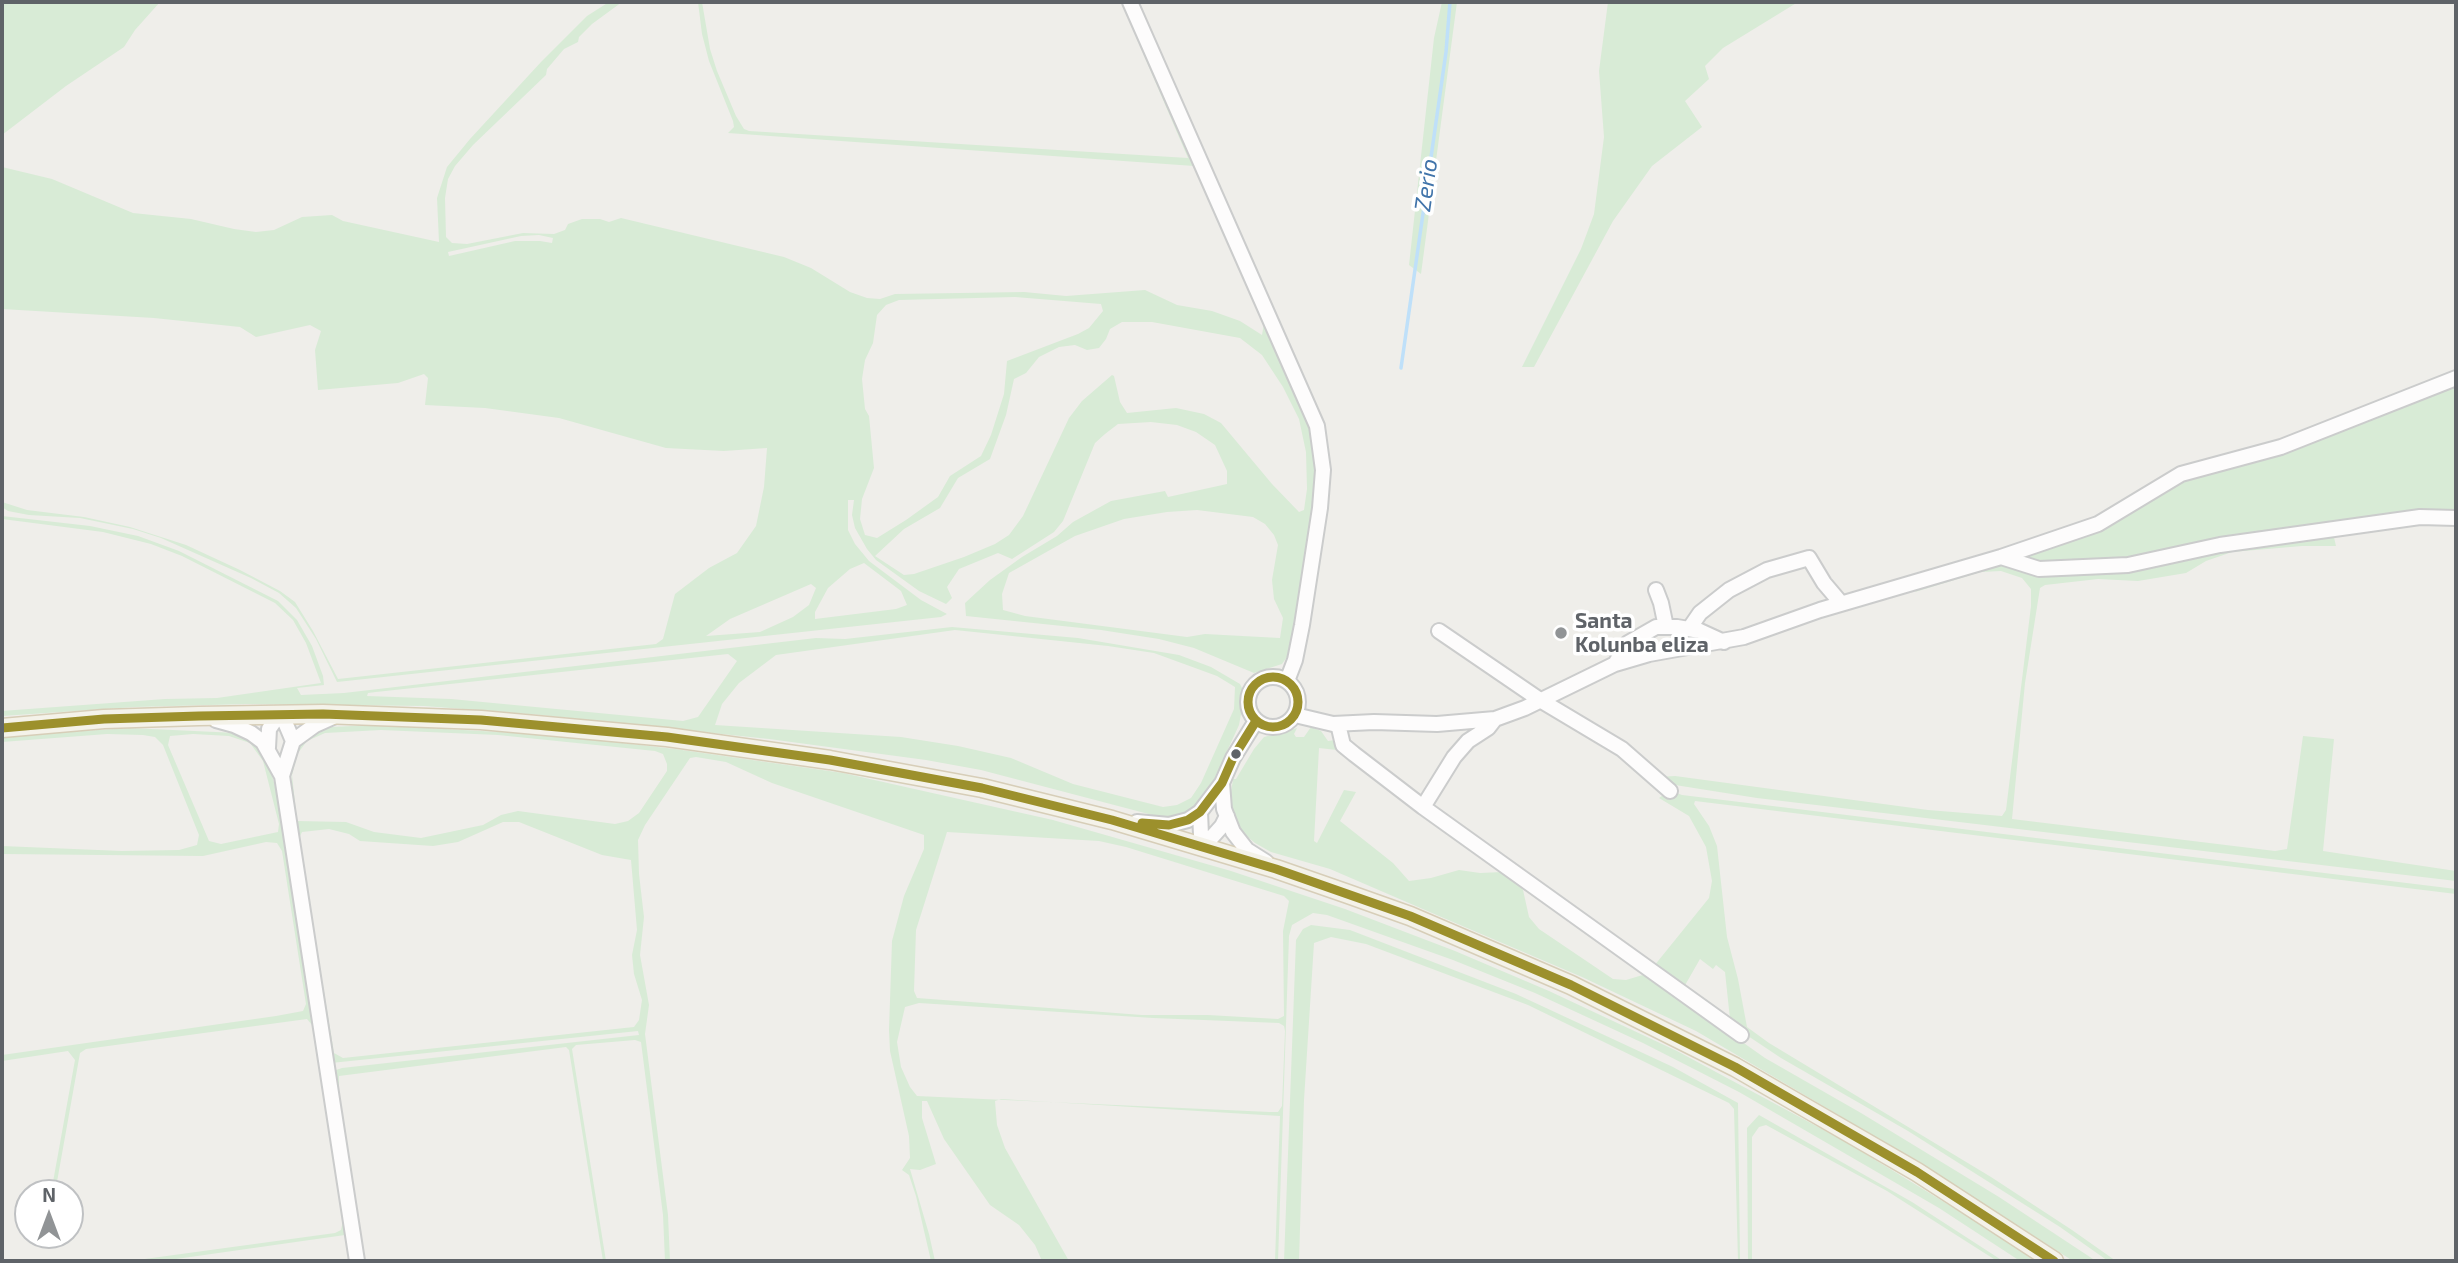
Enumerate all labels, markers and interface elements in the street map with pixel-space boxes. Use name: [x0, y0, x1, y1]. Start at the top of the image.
water label: Zerio: [1409, 157, 1443, 213]
place label: Santa Kolunba eliza: [1575, 608, 1709, 658]
marker: Santa Kolunba eliza: [1553, 625, 1569, 641]
unlabelled marker: [1229, 747, 1243, 761]
north arrow: [14, 1179, 84, 1249]
text: N: [42, 1183, 56, 1206]

